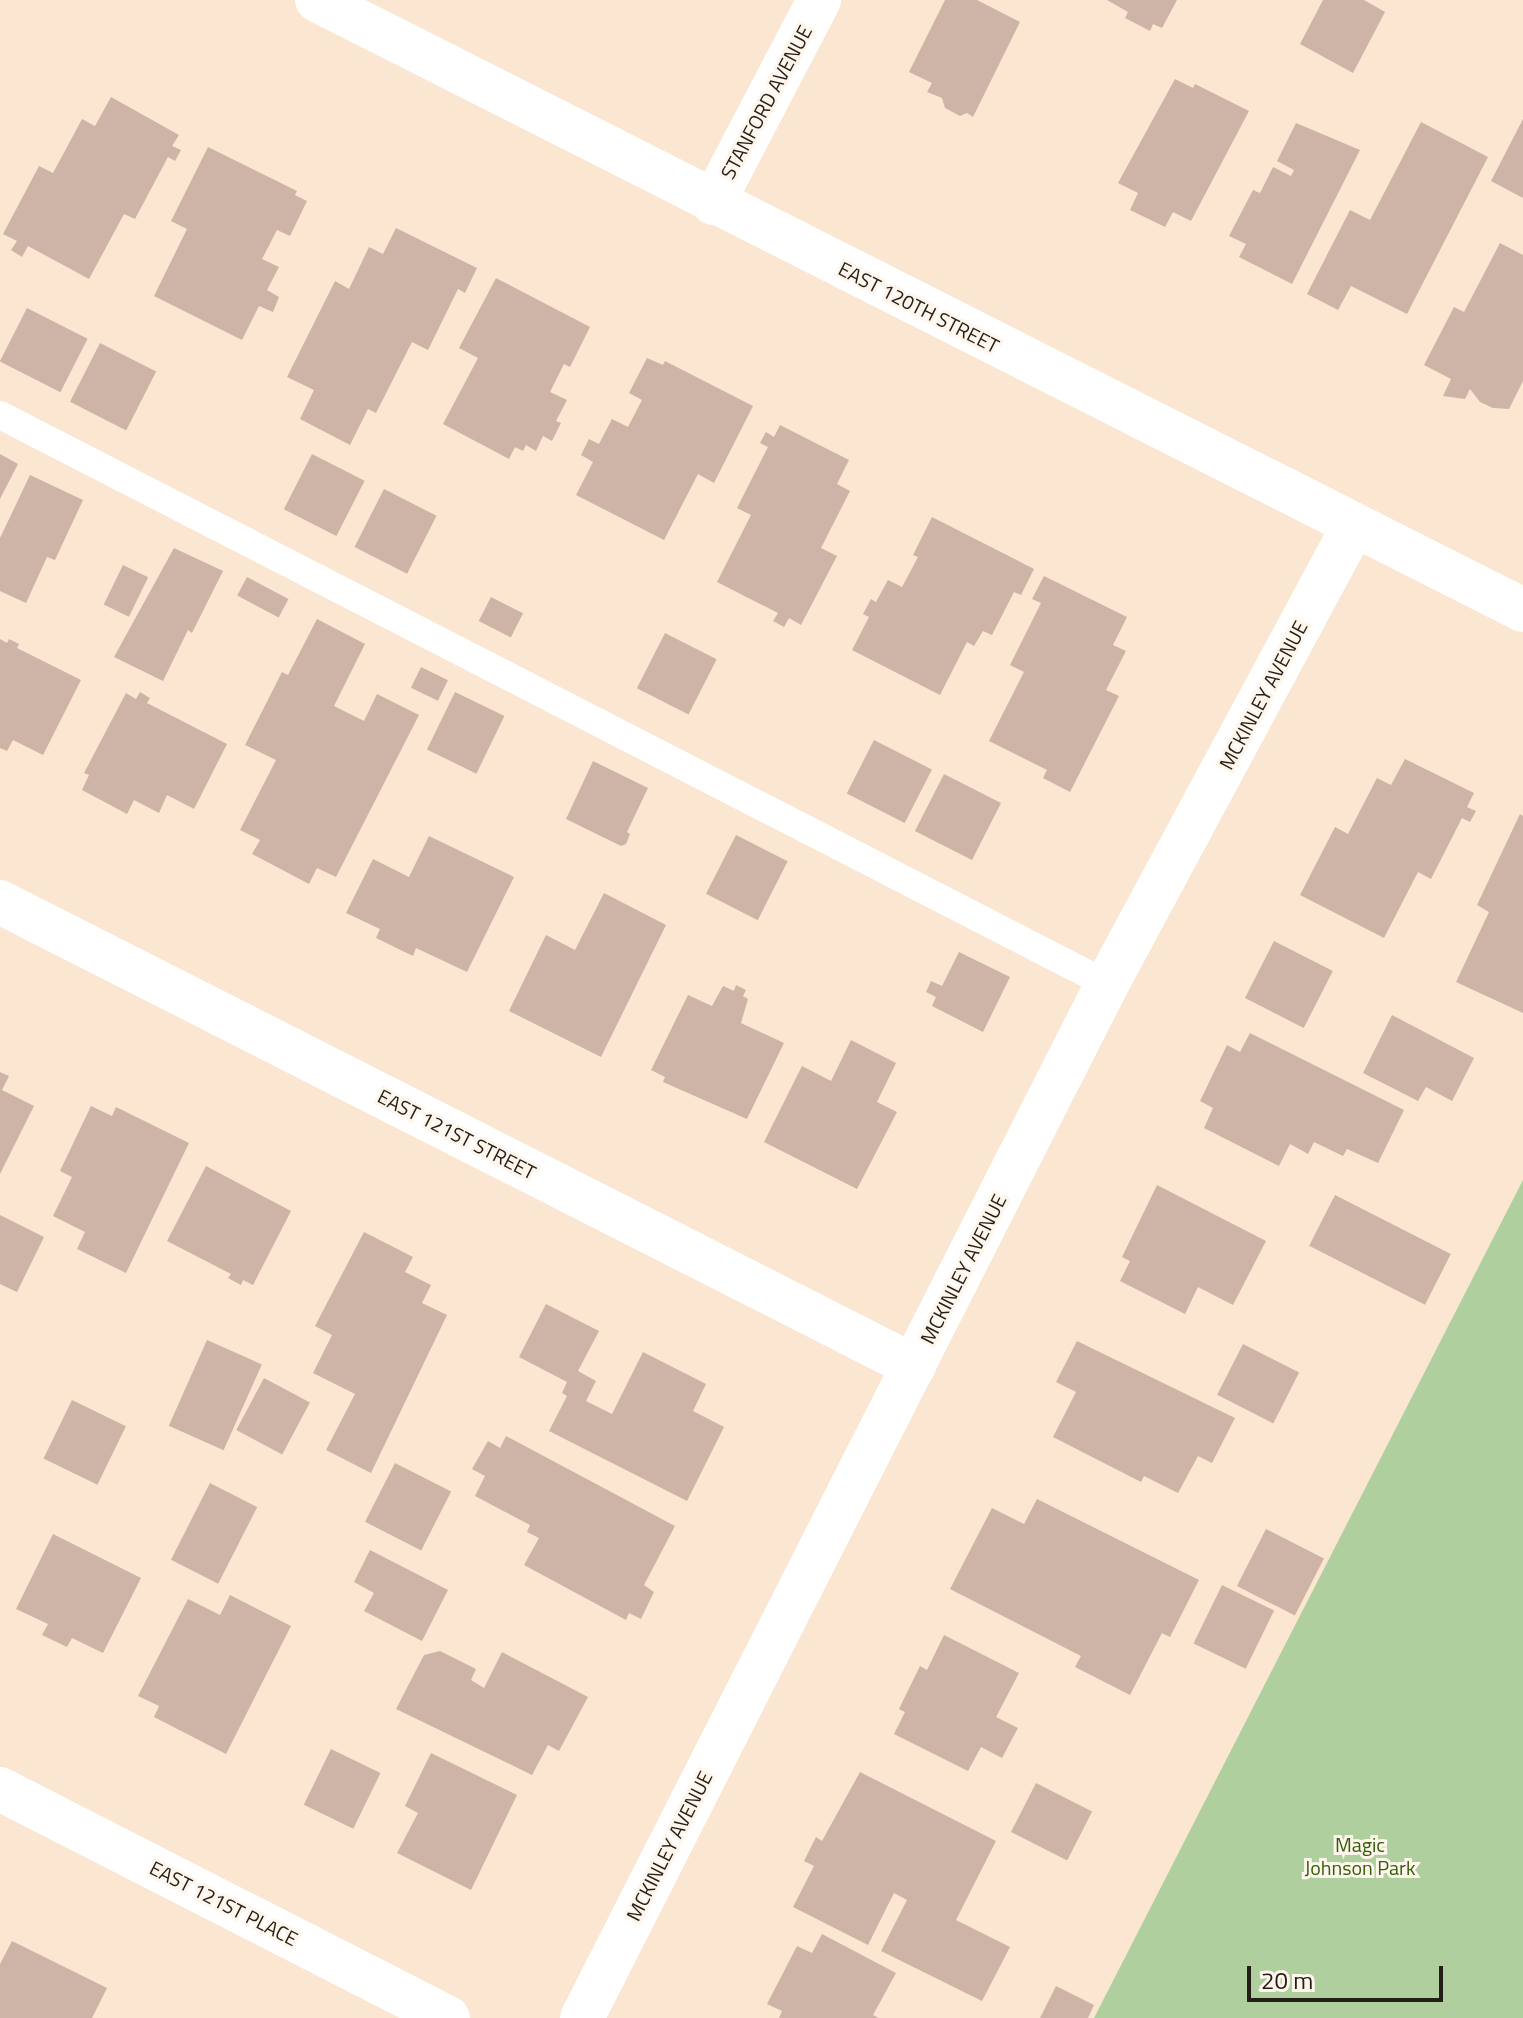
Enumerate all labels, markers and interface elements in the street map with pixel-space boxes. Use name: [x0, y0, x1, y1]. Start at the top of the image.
street label: STANFORD AVENUE: [715, 21, 817, 183]
street label: EAST 120TH STREET: [835, 256, 1003, 358]
street label: MCKINLEY AVENUE: [1214, 617, 1312, 773]
street label: EAST 121ST STREET: [374, 1084, 540, 1184]
street label: MCKINLEY AVENUE: [915, 1190, 1011, 1348]
street label: MCKINLEY AVENUE: [621, 1767, 717, 1925]
park label: Magic Johnson Park: [1305, 1832, 1415, 1879]
street label: EAST 121ST PLACE: [146, 1855, 302, 1951]
scale bar: [1251, 1950, 1447, 2000]
text: 20 m: [1261, 1962, 1313, 1998]

